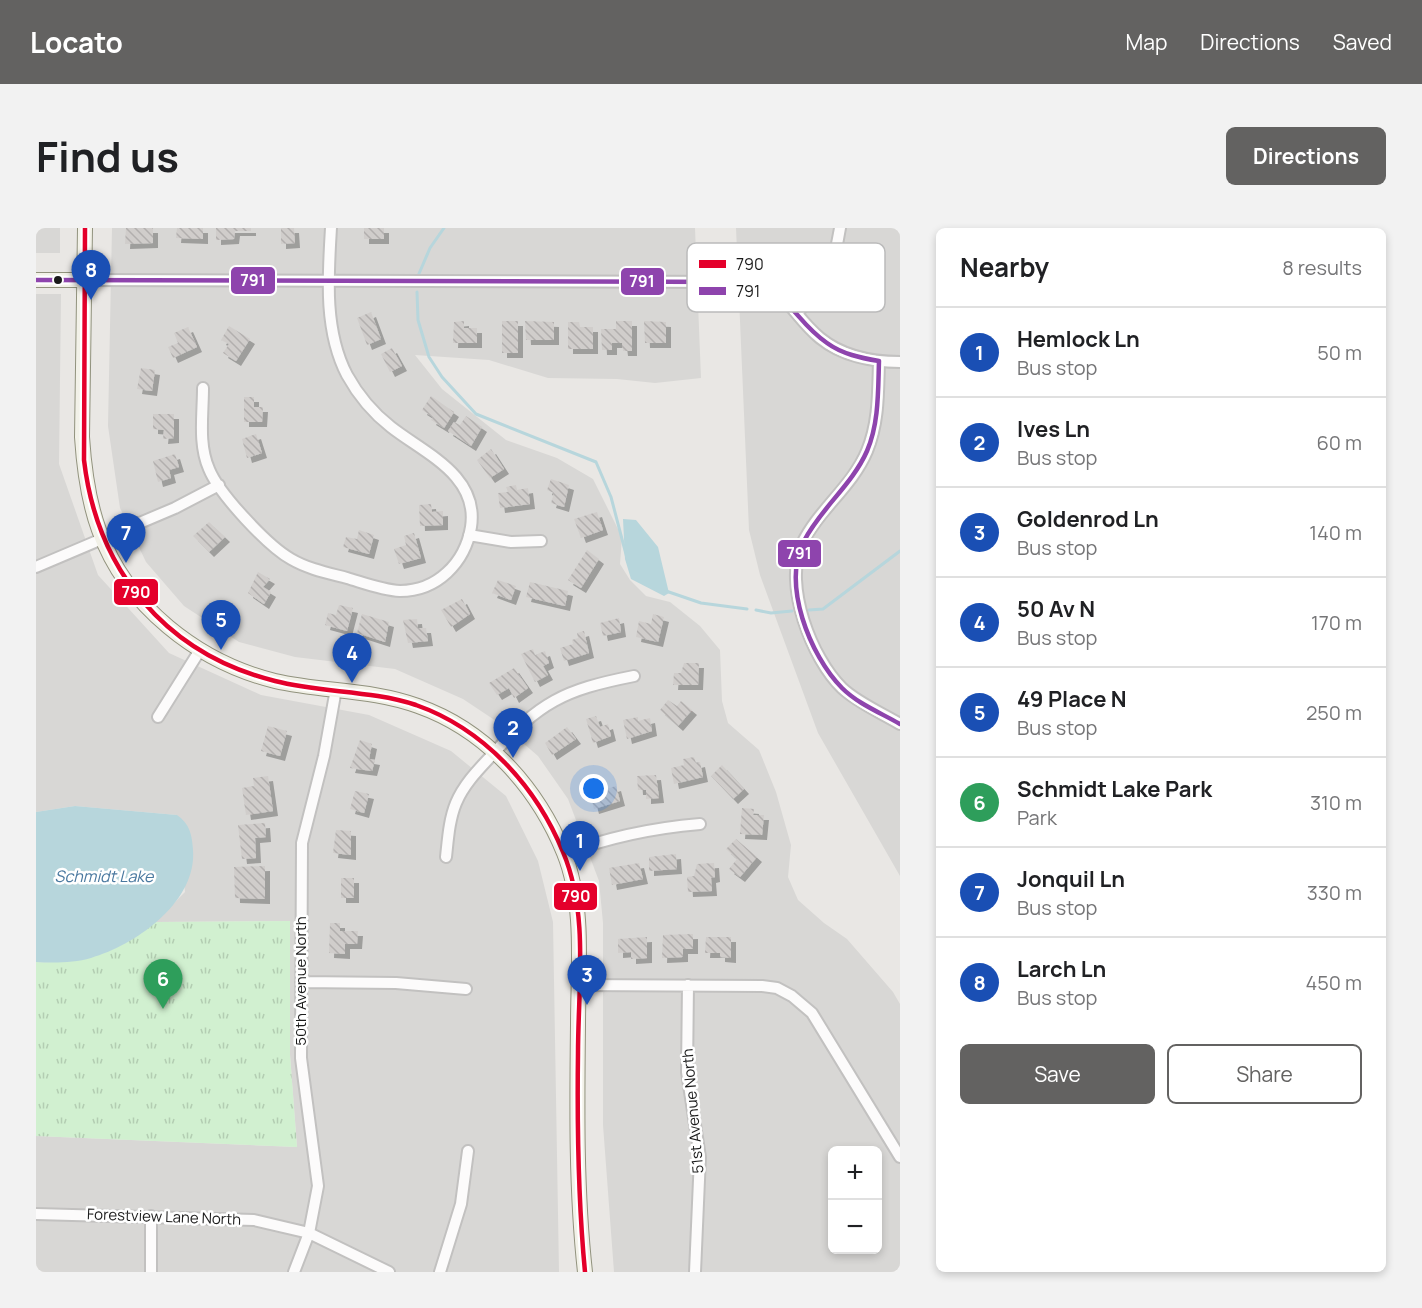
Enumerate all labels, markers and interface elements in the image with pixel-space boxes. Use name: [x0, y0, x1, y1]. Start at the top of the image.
text: Locato: [30, 23, 123, 61]
text: Map: [1126, 28, 1167, 56]
text: Directions: [1200, 28, 1300, 56]
text: Saved: [1333, 28, 1392, 56]
text: Find us: [36, 127, 179, 185]
button: Directions: [1226, 127, 1386, 185]
legend: [687, 243, 885, 312]
text: Nearby: [960, 249, 1049, 285]
pin: 8: [72, 250, 110, 300]
text: 790: [736, 253, 764, 275]
text: 8 results: [1282, 254, 1362, 281]
line badge: 791: [230, 266, 276, 295]
line badge: 791: [620, 267, 665, 296]
text: 791: [240, 269, 266, 291]
text: 791: [629, 270, 655, 292]
unlabelled marker: [52, 274, 64, 286]
text: 791: [736, 280, 760, 302]
text: Hemlock Ln: [1017, 324, 1140, 354]
text: 1: [975, 339, 984, 366]
text: 50 m: [1317, 339, 1362, 366]
text: Bus stop: [1017, 354, 1097, 381]
text: Ives Ln: [1017, 414, 1090, 444]
text: 2: [974, 429, 985, 456]
text: 60 m: [1316, 429, 1362, 456]
text: Bus stop: [1017, 444, 1097, 471]
text: Goldenrod Ln: [1017, 504, 1159, 534]
pin: 7: [106, 514, 146, 563]
text: 3: [974, 519, 985, 546]
text: 140 m: [1309, 519, 1362, 546]
text: Bus stop: [1017, 534, 1097, 561]
line badge: 791: [777, 539, 822, 568]
text: 791: [786, 542, 812, 564]
line badge: 790: [113, 578, 159, 606]
text: 790: [121, 581, 151, 603]
text: 50 Av N: [1017, 594, 1095, 624]
pin: 5: [202, 600, 240, 650]
text: 4: [973, 609, 986, 636]
text: 170 m: [1311, 609, 1362, 636]
text: Bus stop: [1017, 624, 1097, 651]
pin: 4: [332, 634, 372, 683]
text: 49 Place N: [1017, 684, 1127, 714]
text: 5: [974, 699, 985, 726]
text: 250 m: [1306, 699, 1362, 726]
pin: 2: [494, 708, 532, 758]
text: Bus stop: [1017, 714, 1097, 741]
your location: [579, 774, 608, 803]
text: Schmidt Lake Park: [1017, 774, 1212, 804]
text: 6: [973, 789, 986, 816]
text: 310 m: [1310, 789, 1362, 816]
text: Park: [1017, 804, 1057, 831]
pin: 1: [560, 822, 600, 871]
text: Jonquil Ln: [1017, 864, 1125, 894]
water label: Schmidt Lake: [55, 865, 155, 887]
text: 7: [974, 879, 985, 906]
text: 330 m: [1307, 879, 1362, 906]
line badge: 790: [553, 882, 598, 911]
text: 790: [561, 885, 591, 907]
text: Bus stop: [1017, 894, 1097, 921]
street label: 50th Avenue North: [290, 916, 311, 1046]
text: Larch Ln: [1017, 954, 1106, 984]
pin: 3: [568, 956, 606, 1005]
pin: 6: [144, 960, 182, 1009]
text: 8: [973, 969, 986, 996]
text: 450 m: [1306, 969, 1362, 996]
text: Bus stop: [1017, 984, 1097, 1011]
button: Save: [960, 1044, 1155, 1104]
button: Share: [1167, 1044, 1362, 1104]
street label: 51st Avenue North: [677, 1048, 708, 1174]
map controls: [828, 1146, 882, 1254]
button: +: [828, 1146, 882, 1200]
button: −: [828, 1200, 882, 1254]
street label: Forestview Lane North: [87, 1203, 242, 1230]

